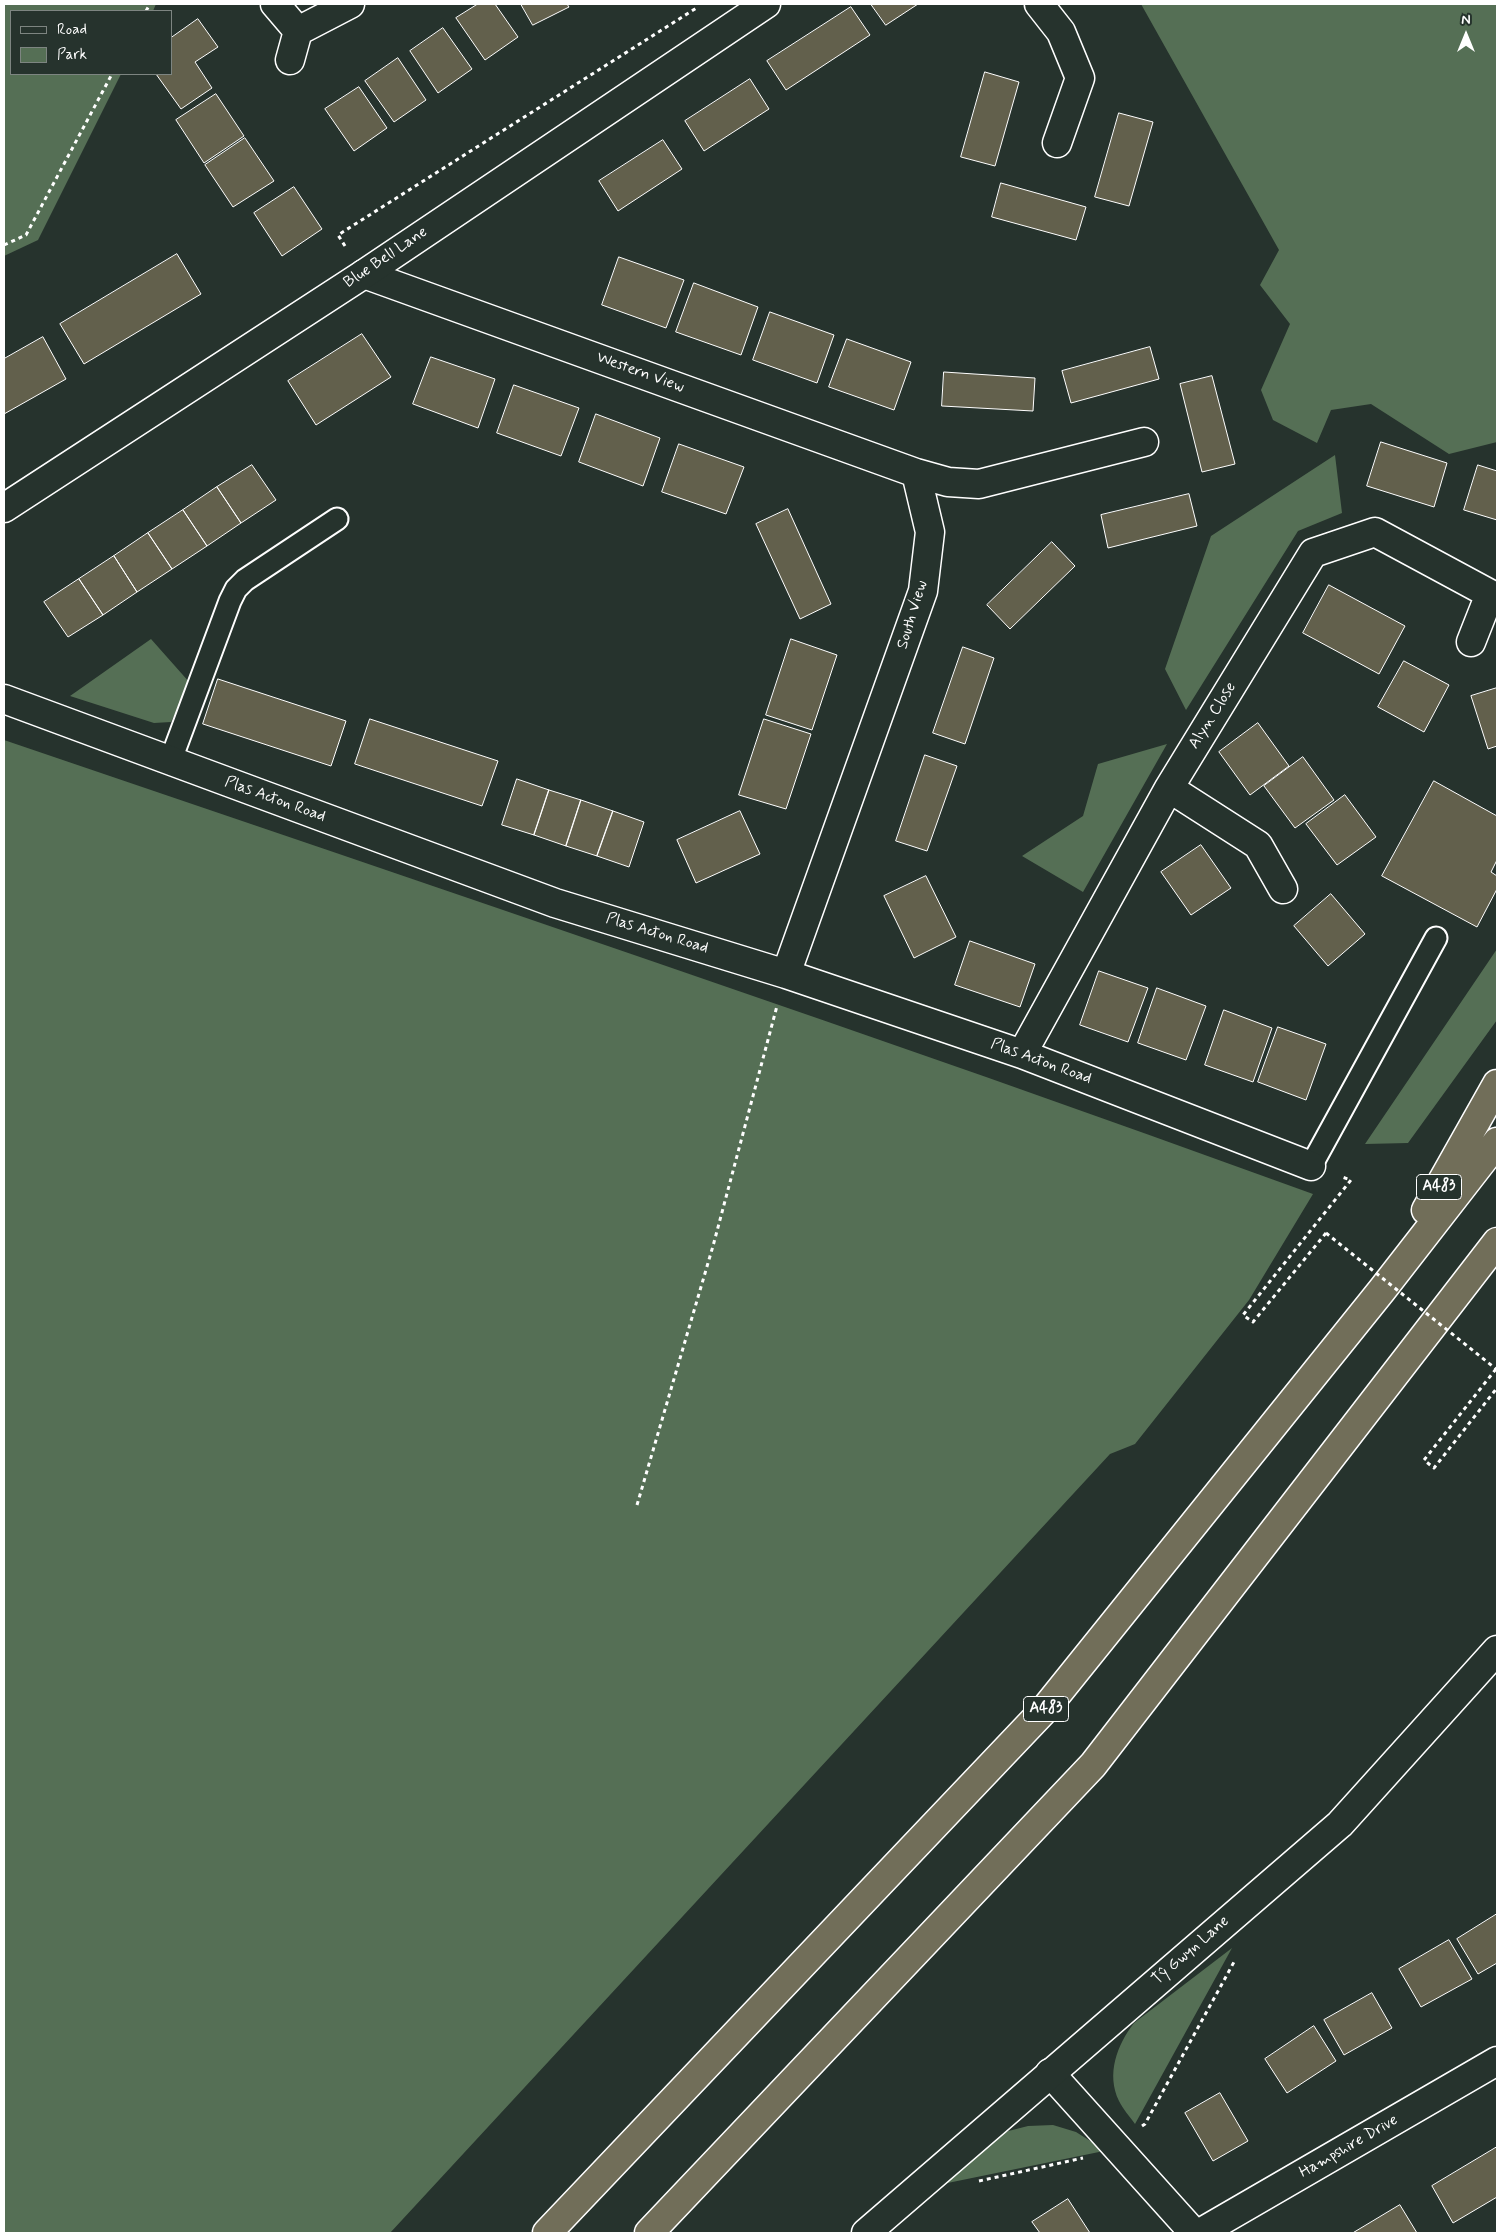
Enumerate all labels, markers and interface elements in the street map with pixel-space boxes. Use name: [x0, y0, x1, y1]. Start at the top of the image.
legend: [10, 10, 172, 75]
north arrow: [1441, 10, 1491, 60]
text: N: [1461, 11, 1471, 29]
text: Road: [57, 20, 87, 40]
text: Park: [57, 45, 87, 65]
street label: Blue Bell Lane: [341, 223, 431, 293]
street label: Western View: [594, 348, 686, 398]
street label: South View: [893, 578, 933, 652]
street label: Alyn Close: [1185, 679, 1241, 753]
street label: Plas Acton Road: [222, 773, 328, 827]
street label: Plas Acton Road: [604, 909, 710, 959]
street label: Plas Acton Road: [988, 1035, 1094, 1089]
road number: A483: [1416, 1174, 1462, 1200]
road number: A483: [1024, 1696, 1068, 1722]
street label: Tŷ Gwyn Lane: [1148, 1912, 1234, 1990]
street label: Hampshire Drive: [1296, 2111, 1402, 2183]

